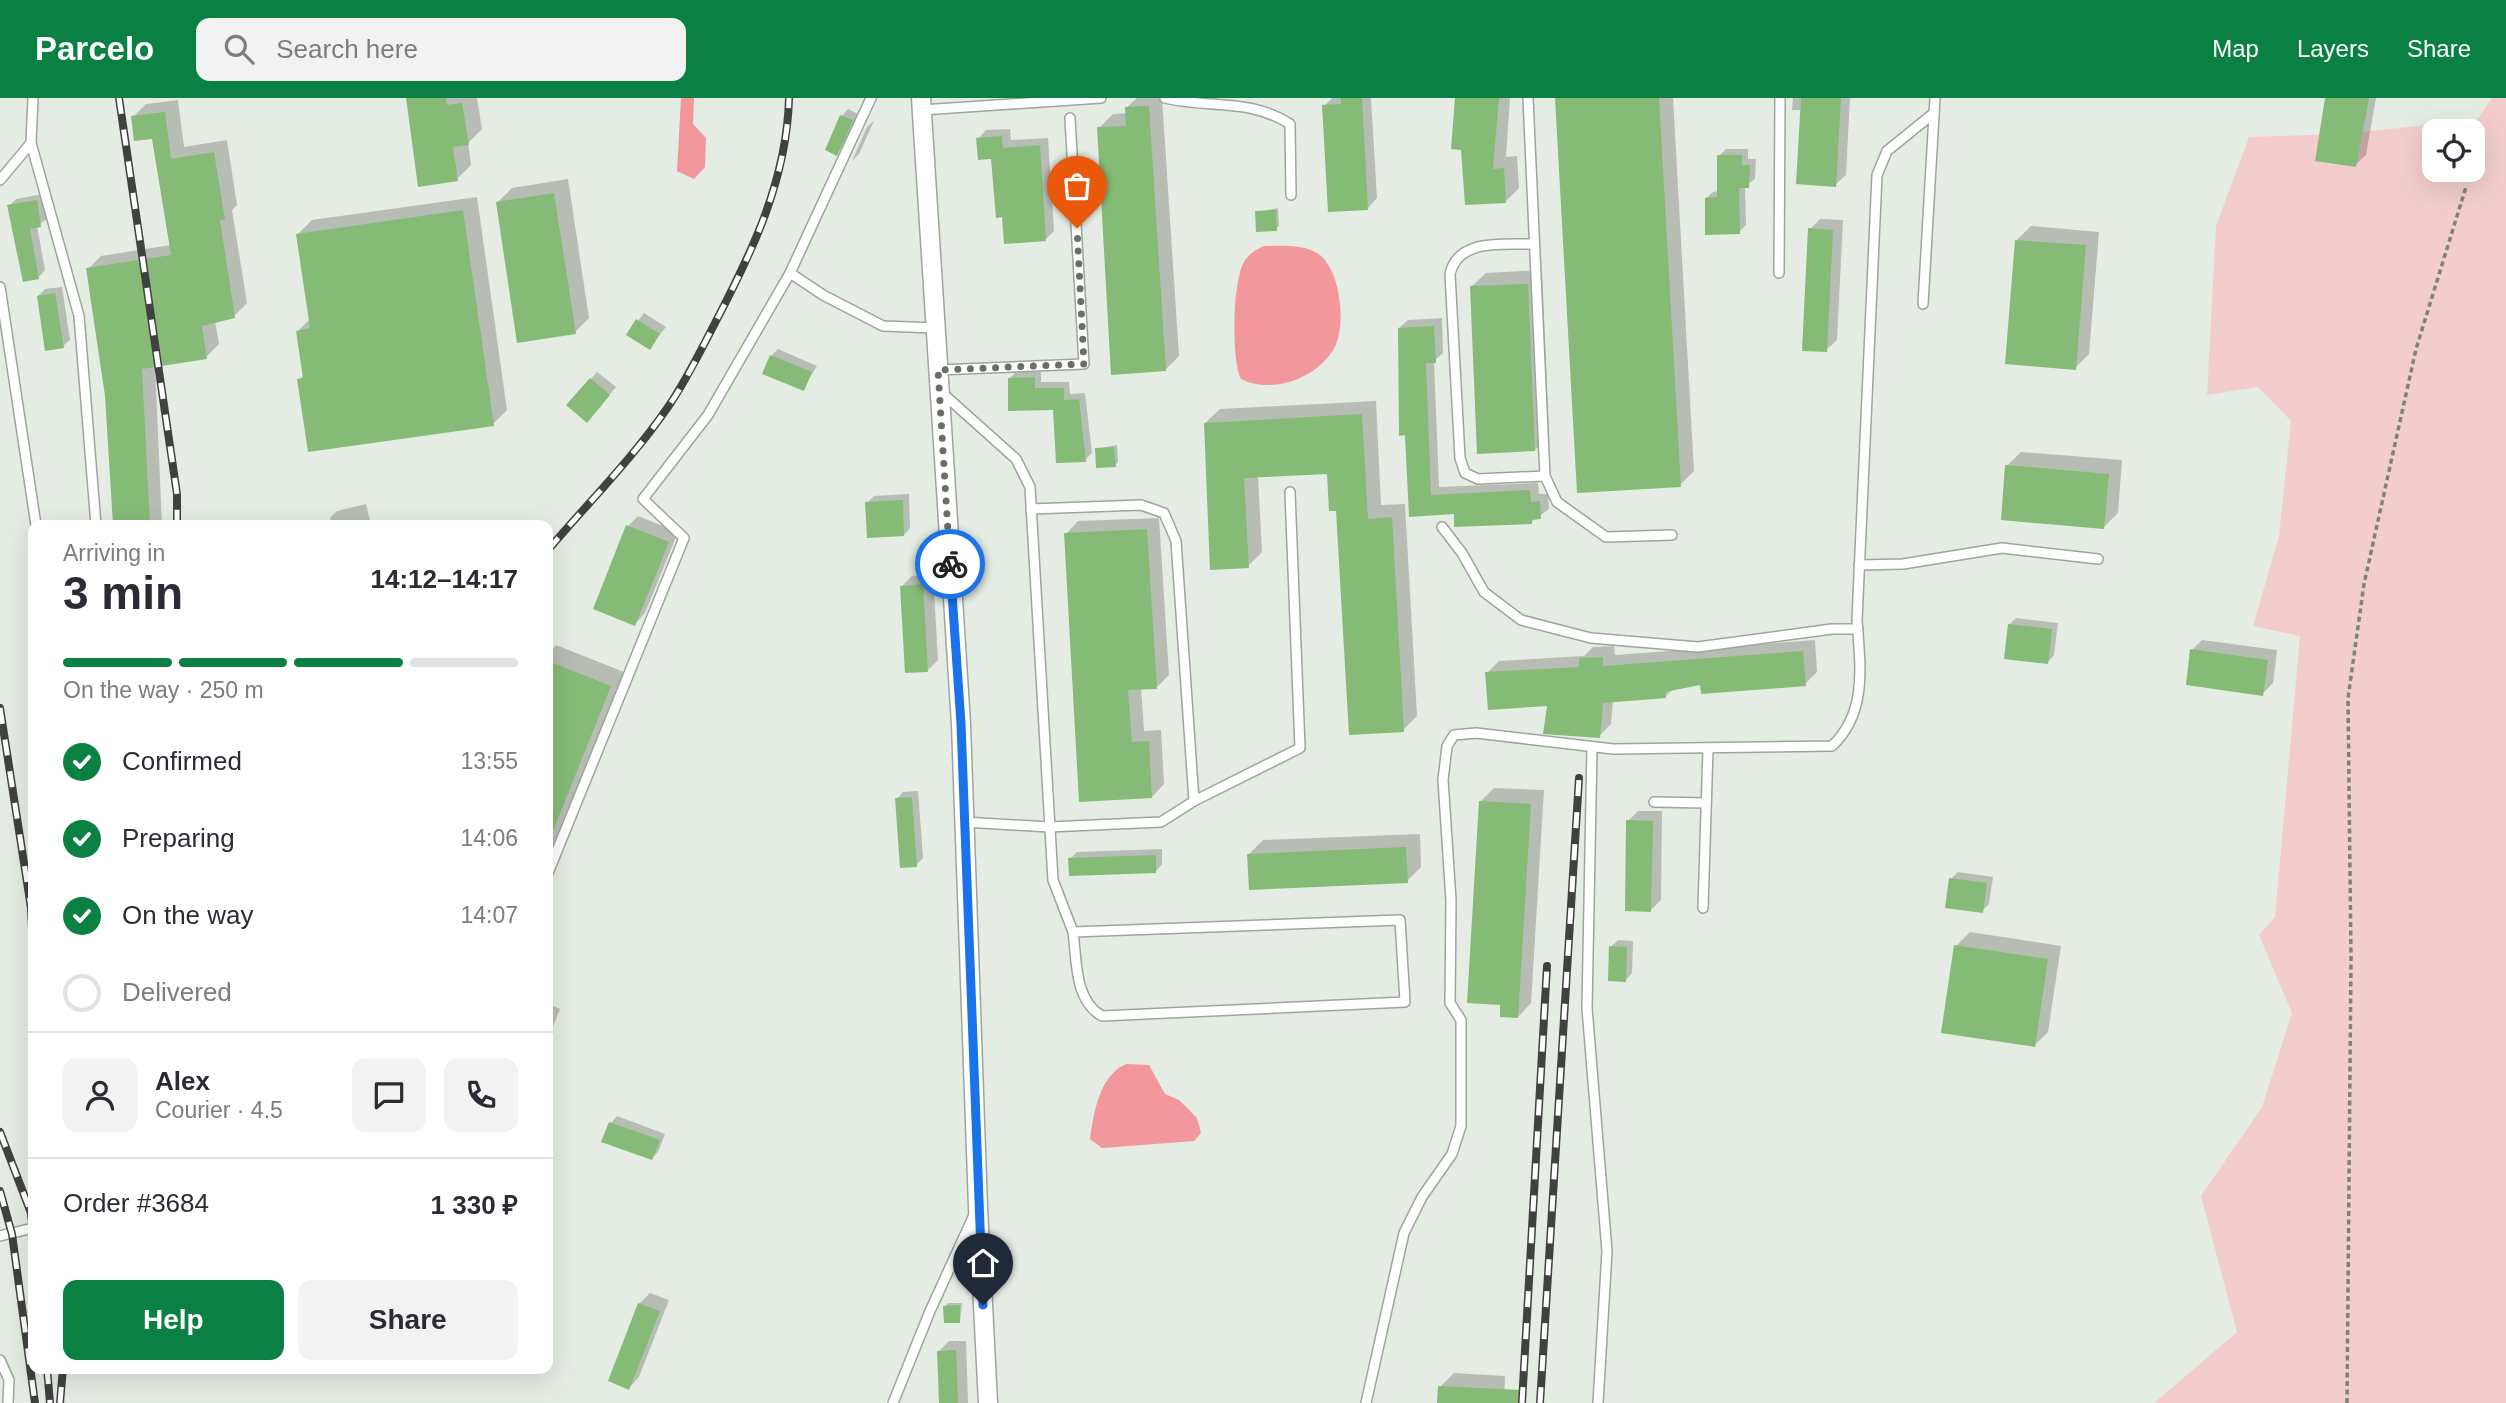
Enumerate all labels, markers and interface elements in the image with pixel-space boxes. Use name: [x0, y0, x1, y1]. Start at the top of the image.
search box: [196, 18, 686, 81]
text: Parcelo: [35, 30, 154, 67]
icon: search: [220, 30, 258, 68]
text: Search here: [276, 34, 418, 64]
text: Map: [2212, 35, 2259, 62]
text: Layers: [2297, 35, 2369, 62]
text: Share: [2407, 35, 2471, 62]
map controls: [2422, 119, 2485, 182]
button: locate: [2422, 119, 2485, 182]
pin: [1047, 156, 1107, 228]
icon: bag: [1058, 167, 1096, 205]
courier: [915, 529, 985, 599]
text: Arriving in: [63, 540, 165, 566]
icon: bike: [931, 545, 969, 583]
text: 14:12–14:17: [371, 564, 518, 594]
text: 3 min: [63, 567, 183, 619]
text: On the way · 250 m: [63, 677, 264, 703]
icon: check: [63, 743, 101, 781]
text: Confirmed: [122, 746, 242, 776]
text: 13:55: [460, 748, 518, 774]
icon: check: [63, 820, 101, 858]
text: Preparing: [122, 823, 235, 853]
text: 14:06: [460, 825, 518, 851]
icon: check: [63, 897, 101, 935]
text: On the way: [122, 900, 254, 930]
text: 14:07: [460, 902, 518, 928]
text: Delivered: [122, 977, 232, 1007]
button: person: [63, 1058, 137, 1132]
button: chat: [352, 1058, 426, 1132]
button: phone: [444, 1058, 518, 1132]
text: Alex: [155, 1066, 210, 1096]
text: Courier · 4.5: [155, 1097, 283, 1123]
text: Order #3684: [63, 1188, 209, 1218]
text: 1 330 ₽: [431, 1190, 518, 1220]
pin: [953, 1233, 1013, 1305]
icon: home: [964, 1244, 1002, 1282]
button: Help: [63, 1280, 284, 1360]
button: Share: [298, 1280, 518, 1360]

